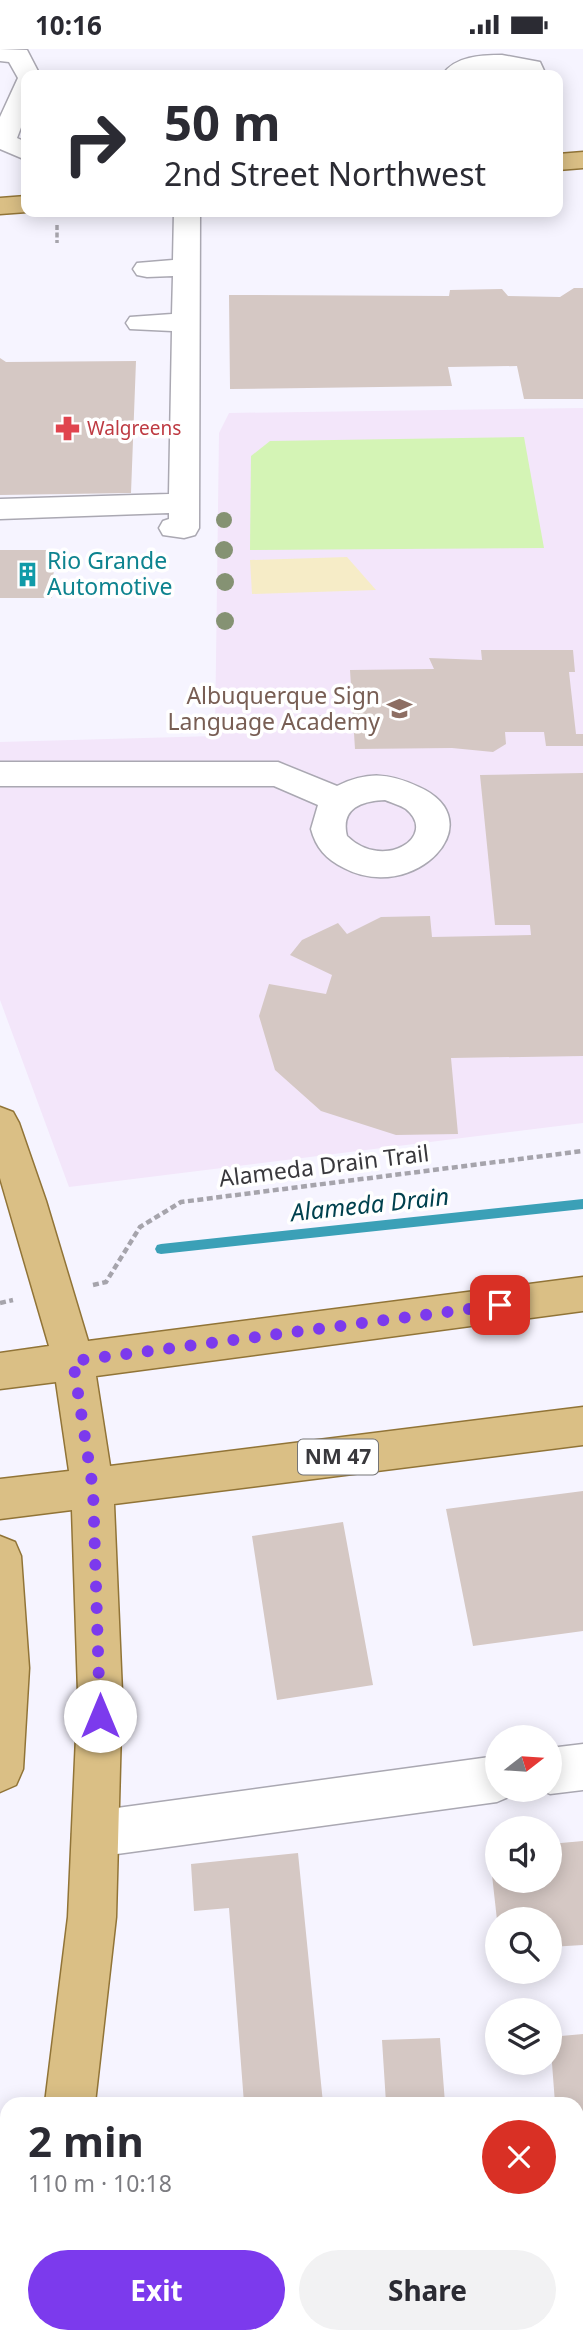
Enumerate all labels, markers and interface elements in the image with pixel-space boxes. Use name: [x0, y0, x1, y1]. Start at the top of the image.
text: 10:16: [35, 7, 102, 43]
text: 50 m: [164, 89, 281, 155]
icon: right: [49, 98, 140, 189]
text: 2nd Street Northwest: [164, 152, 486, 195]
pharmacy icon: Walgreens: [53, 414, 81, 442]
place label: Walgreens: [87, 415, 181, 441]
place label: Rio Grande Automotive: [47, 544, 172, 602]
building icon: Rio Grande Automotive: [13, 560, 41, 588]
place label: Albuquerque Sign Language Academy: [167, 679, 380, 737]
school or university icon: Albuquerque Sign Language Academy: [386, 695, 414, 723]
street label: Alameda Drain Trail: [217, 1136, 431, 1194]
water label: Alameda Drain: [287, 1179, 451, 1228]
pin: [470, 1275, 530, 1335]
icon: arrive: [481, 1286, 519, 1324]
road number: NM 47: [298, 1439, 378, 1475]
position arrow: [63, 1679, 137, 1753]
north arrow: [485, 1725, 562, 1803]
map controls: [485, 1725, 562, 2075]
button: sound: [485, 1816, 562, 1893]
button: search: [485, 1907, 562, 1984]
button: layers: [485, 1998, 562, 2075]
text: 2 min: [28, 2112, 144, 2169]
button: close: [482, 2120, 556, 2194]
text: 110 m · 10:18: [28, 2167, 172, 2199]
button: Exit: [28, 2250, 285, 2330]
button: Share: [299, 2250, 556, 2330]

